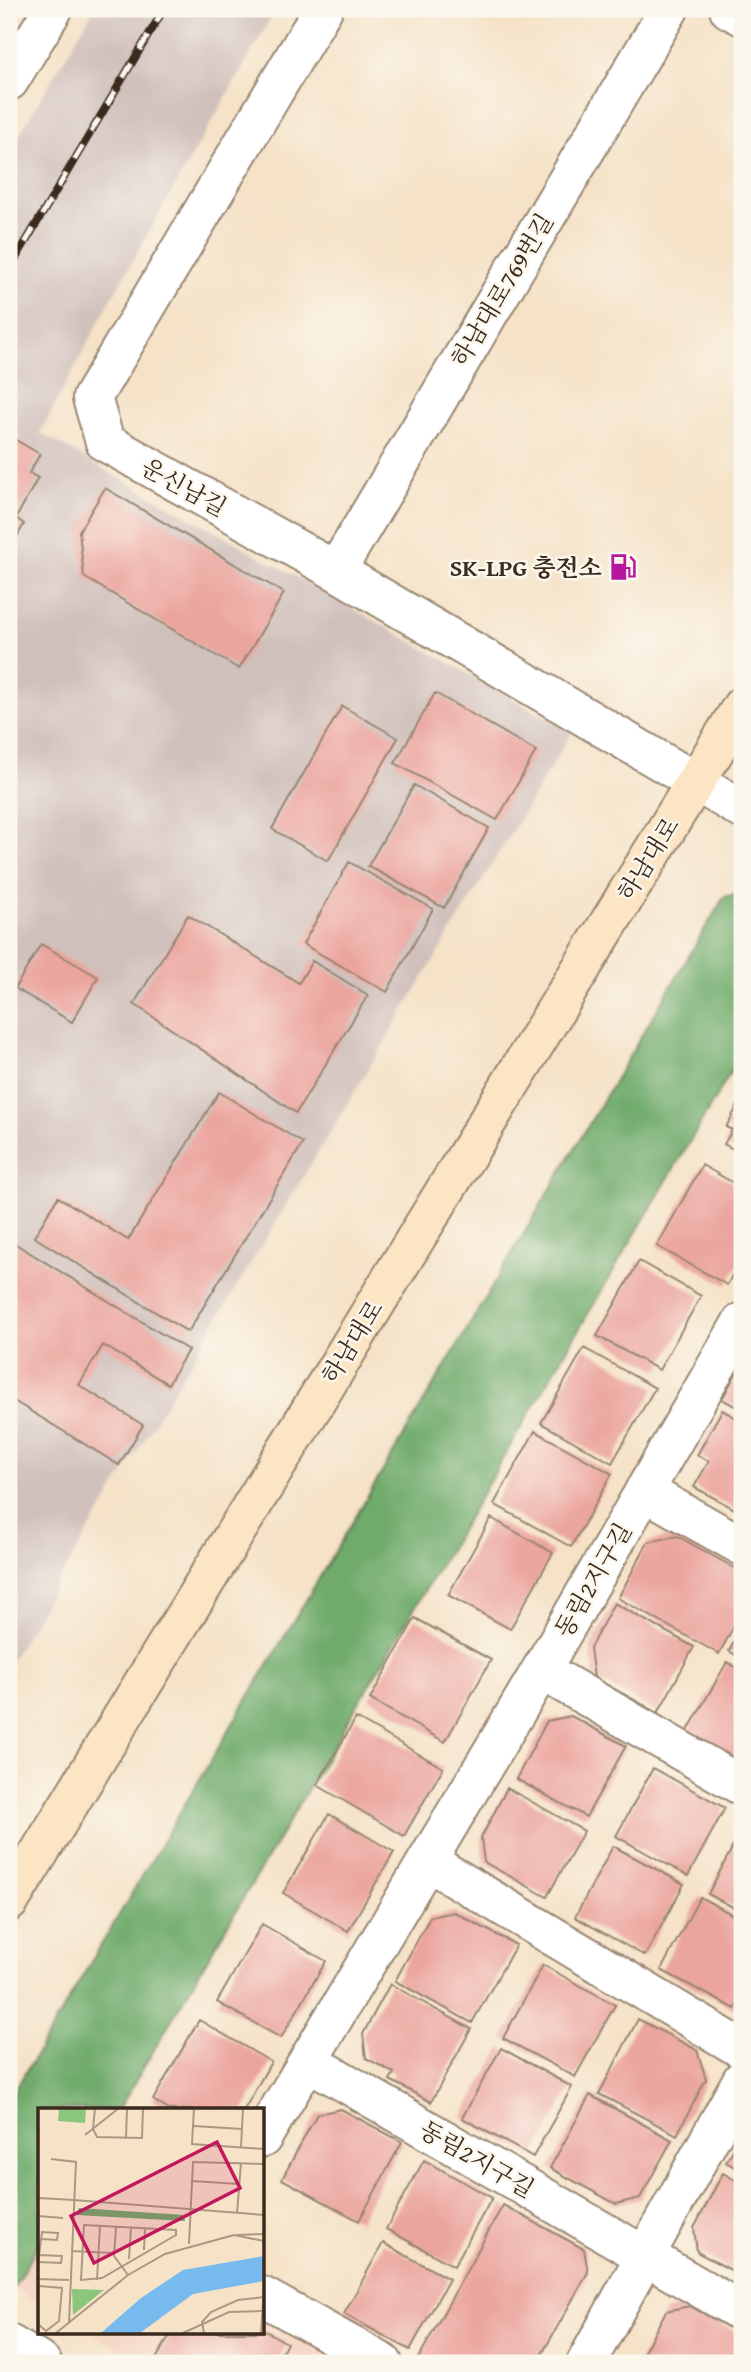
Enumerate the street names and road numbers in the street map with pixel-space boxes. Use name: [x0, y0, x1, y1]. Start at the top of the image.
street label: 하남대로769번길: [442, 207, 562, 373]
street label: 운신남길: [135, 449, 233, 525]
street label: 하남대로: [609, 810, 687, 908]
street label: 하남대로: [313, 1293, 391, 1391]
street label: 동림2지구길: [546, 1516, 640, 1644]
street label: 동림2지구길: [413, 2112, 541, 2206]

